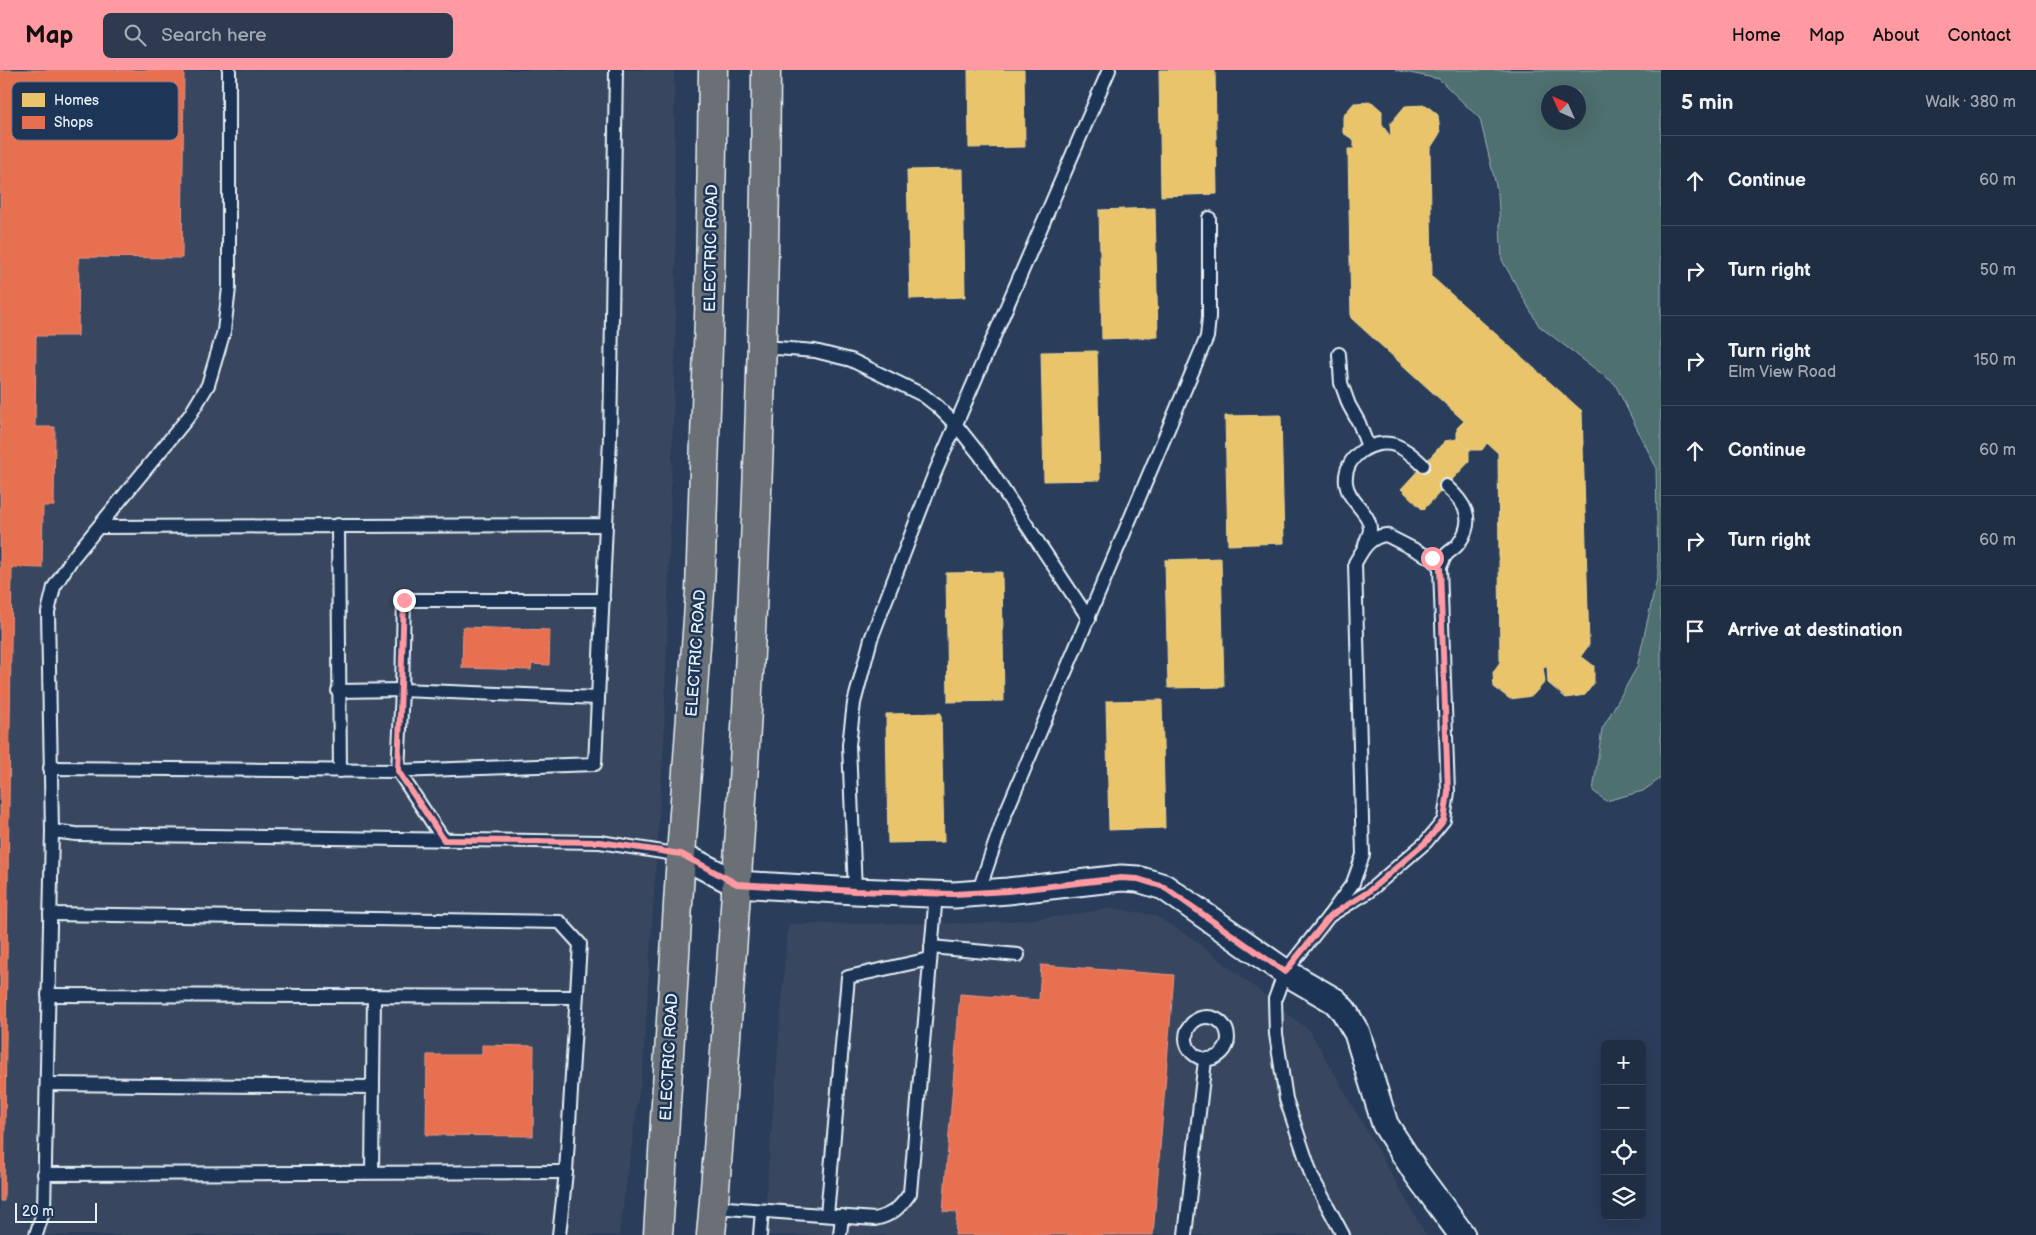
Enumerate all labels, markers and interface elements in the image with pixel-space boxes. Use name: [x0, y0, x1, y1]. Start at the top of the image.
search box: [103, 13, 453, 58]
text: Map: [25, 21, 73, 50]
icon: search: [121, 21, 149, 49]
text: Search here: [161, 24, 267, 47]
text: Home: [1732, 25, 1781, 46]
text: Map: [1809, 25, 1845, 46]
text: About: [1873, 25, 1920, 46]
text: Contact: [1948, 25, 2011, 46]
legend: [12, 82, 178, 140]
north arrow: [1541, 85, 1586, 130]
text: 5 min: [1681, 90, 1734, 115]
text: Homes: [54, 92, 99, 109]
text: Walk · 380 m: [1925, 93, 2016, 112]
text: Shops: [54, 114, 93, 131]
icon: ahead: [1681, 167, 1709, 195]
text: Continue: [1728, 169, 1806, 192]
text: 60 m: [1979, 171, 2016, 190]
street label: ELECTRIC ROAD: [701, 184, 722, 312]
icon: right: [1681, 257, 1709, 285]
text: Turn right: [1728, 259, 1811, 282]
text: 50 m: [1980, 261, 2016, 280]
text: Turn right: [1728, 340, 1811, 363]
icon: right: [1681, 347, 1709, 375]
text: 150 m: [1974, 351, 2016, 370]
text: Elm View Road: [1728, 363, 1836, 382]
icon: ahead: [1681, 437, 1709, 465]
text: Continue: [1728, 439, 1806, 462]
text: 60 m: [1979, 441, 2016, 460]
icon: right: [1681, 527, 1709, 555]
text: Turn right: [1728, 529, 1811, 552]
text: 60 m: [1979, 531, 2016, 550]
route start: [1421, 547, 1444, 570]
route end: [393, 589, 416, 612]
street label: ELECTRIC ROAD: [683, 589, 710, 717]
icon: arrive: [1681, 617, 1709, 645]
text: Arrive at destination: [1728, 619, 1903, 642]
street label: ELECTRIC ROAD: [657, 993, 682, 1121]
map controls: [1601, 1040, 1646, 1220]
button: +: [1601, 1040, 1646, 1085]
button: −: [1601, 1085, 1646, 1130]
button: locate: [1601, 1130, 1646, 1175]
button: layers: [1601, 1175, 1646, 1220]
scale bar: [15, 1200, 98, 1223]
text: 20 m: [22, 1203, 54, 1220]

